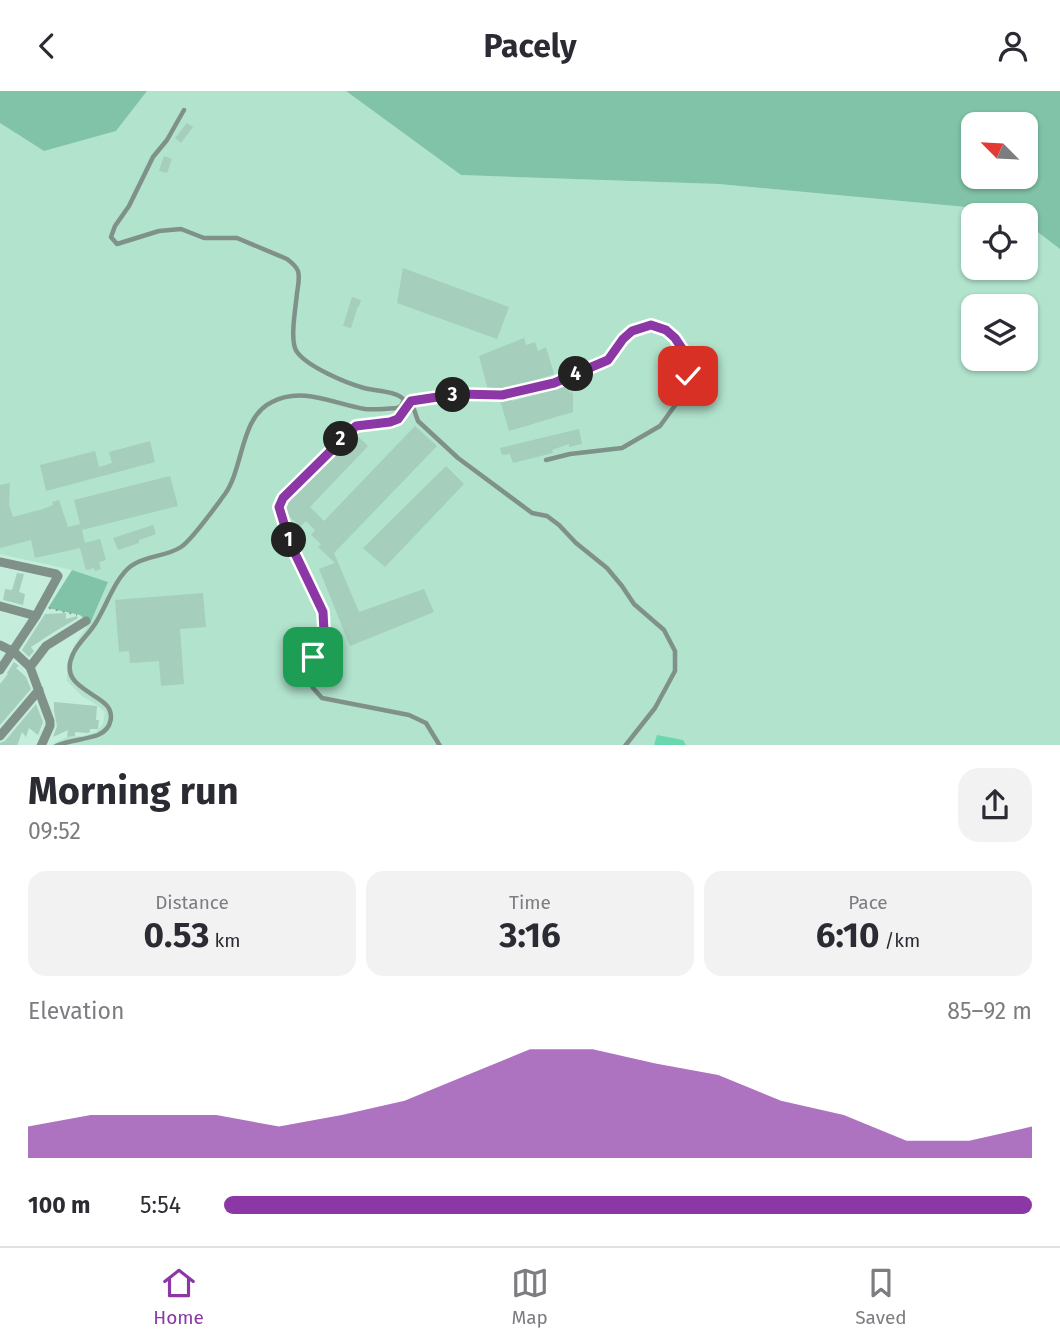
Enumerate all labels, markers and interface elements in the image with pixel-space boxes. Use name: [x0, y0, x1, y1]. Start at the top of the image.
icon: back: [28, 27, 66, 65]
text: Pacely: [483, 27, 577, 65]
icon: person: [994, 27, 1032, 65]
north arrow: [961, 112, 1038, 189]
map controls: [961, 112, 1038, 371]
button: locate: [961, 203, 1038, 280]
button: layers: [961, 294, 1038, 371]
pin: [658, 346, 718, 406]
pin: 4: [558, 357, 594, 391]
icon: check: [669, 357, 707, 395]
text: 4: [570, 362, 581, 385]
pin: 3: [435, 377, 470, 413]
text: 3: [448, 383, 457, 406]
pin: 2: [324, 421, 358, 457]
text: 2: [336, 427, 345, 450]
pin: 1: [272, 523, 306, 557]
text: 1: [284, 528, 293, 551]
pin: [283, 627, 343, 687]
icon: arrive: [294, 638, 332, 676]
text: Morning run: [28, 768, 239, 814]
button: share: [958, 768, 1032, 842]
text: 09:52: [28, 817, 81, 845]
text: Distance: [155, 891, 229, 914]
text: Time: [509, 891, 551, 914]
text: Pace: [848, 891, 888, 914]
text: 0.53: [144, 914, 209, 956]
text: 3:16: [499, 914, 561, 956]
text: 6:10: [816, 914, 879, 956]
text: km: [209, 929, 240, 952]
text: /km: [879, 929, 920, 952]
text: Elevation: [28, 997, 124, 1025]
text: 85–92 m: [947, 997, 1032, 1025]
text: 100 m: [28, 1191, 90, 1219]
text: 5:54: [140, 1191, 181, 1219]
tab: Home: [153, 1264, 204, 1329]
tab: Map: [511, 1264, 549, 1329]
tab: Saved: [855, 1264, 907, 1329]

